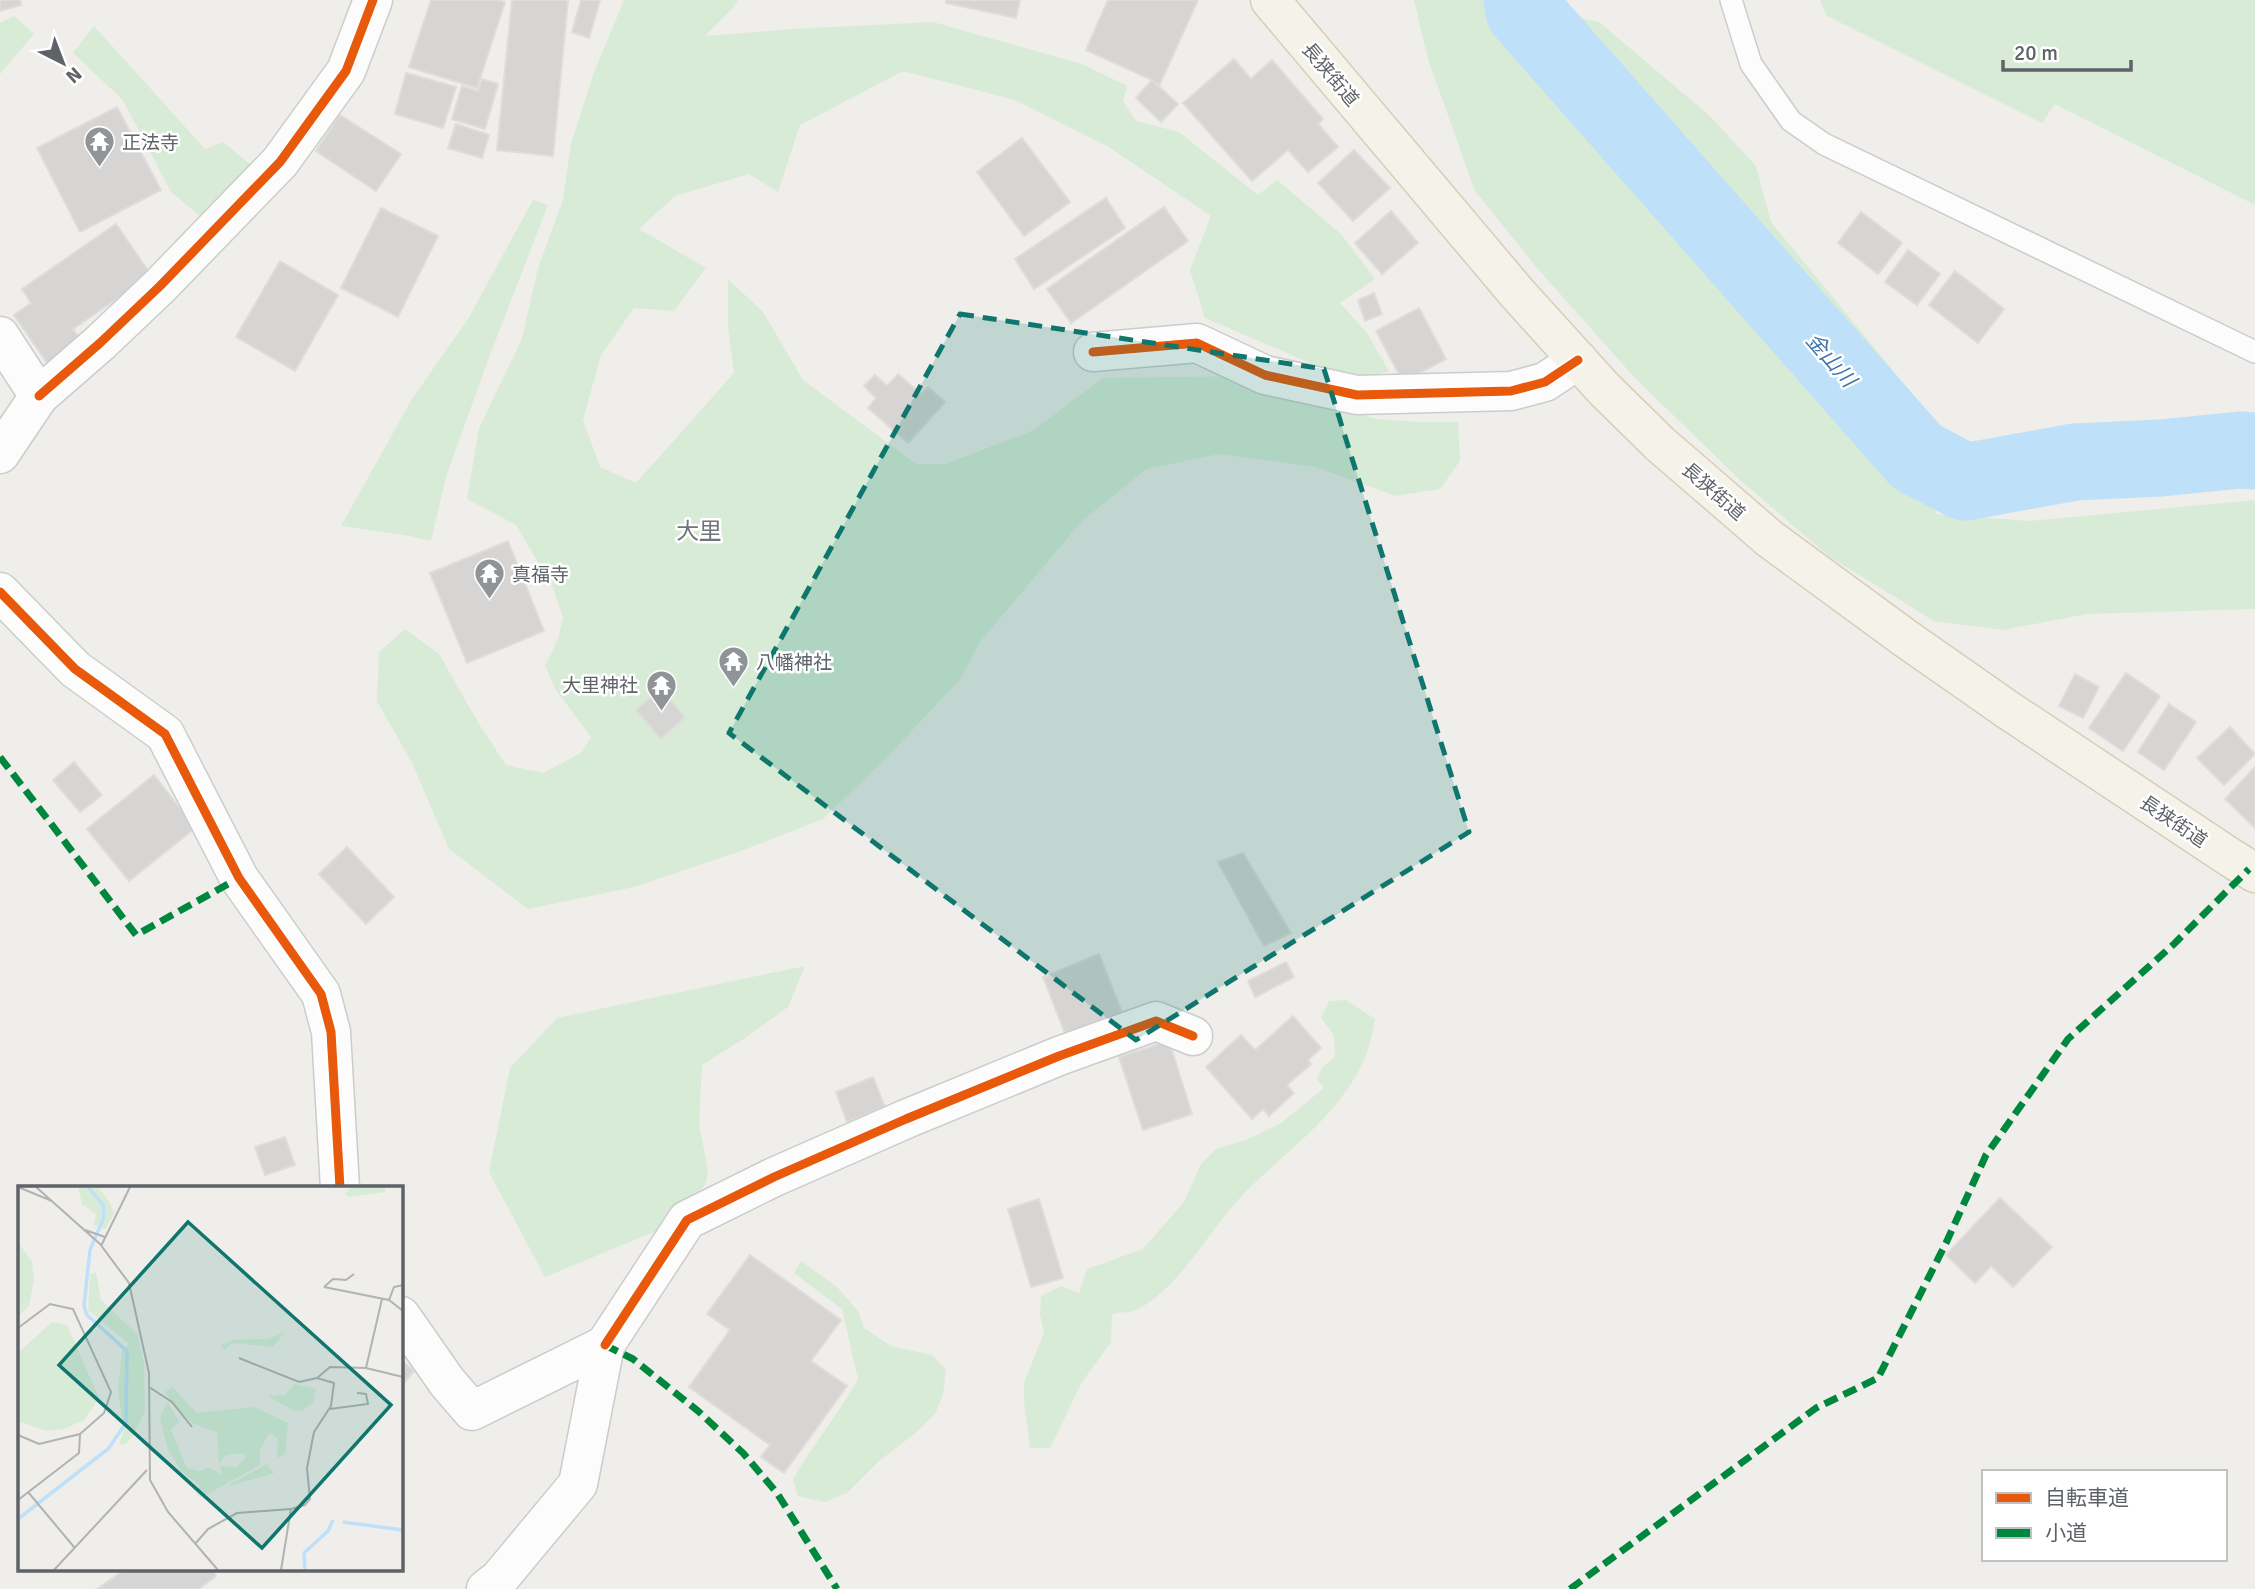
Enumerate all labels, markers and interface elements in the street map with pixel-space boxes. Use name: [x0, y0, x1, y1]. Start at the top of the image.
north arrow: [28, 28, 98, 98]
scale bar: [2003, 28, 2131, 72]
street label: 長狭街道: [1297, 38, 1364, 111]
text: 20 m: [2014, 40, 2058, 66]
text: N: [61, 62, 87, 88]
temple icon: 正法寺: [82, 125, 116, 169]
place label: 正法寺: [122, 131, 179, 155]
water label: 金山川: [1801, 328, 1863, 394]
street label: 長狭街道: [1677, 458, 1750, 526]
district label: 大里: [676, 517, 722, 546]
temple icon: 真福寺: [472, 557, 506, 601]
place label: 真福寺: [512, 563, 569, 587]
temple icon: 八幡神社: [716, 645, 750, 689]
place label: 八幡神社: [756, 651, 832, 675]
temple icon: 大里神社: [644, 668, 678, 712]
place label: 大里神社: [562, 674, 638, 698]
street label: 長狭街道: [2135, 791, 2212, 853]
inset map: [18, 1186, 402, 1572]
legend: [1982, 1470, 2227, 1561]
text: 自転車道: [2045, 1485, 2129, 1511]
text: 小道: [2045, 1520, 2087, 1546]

